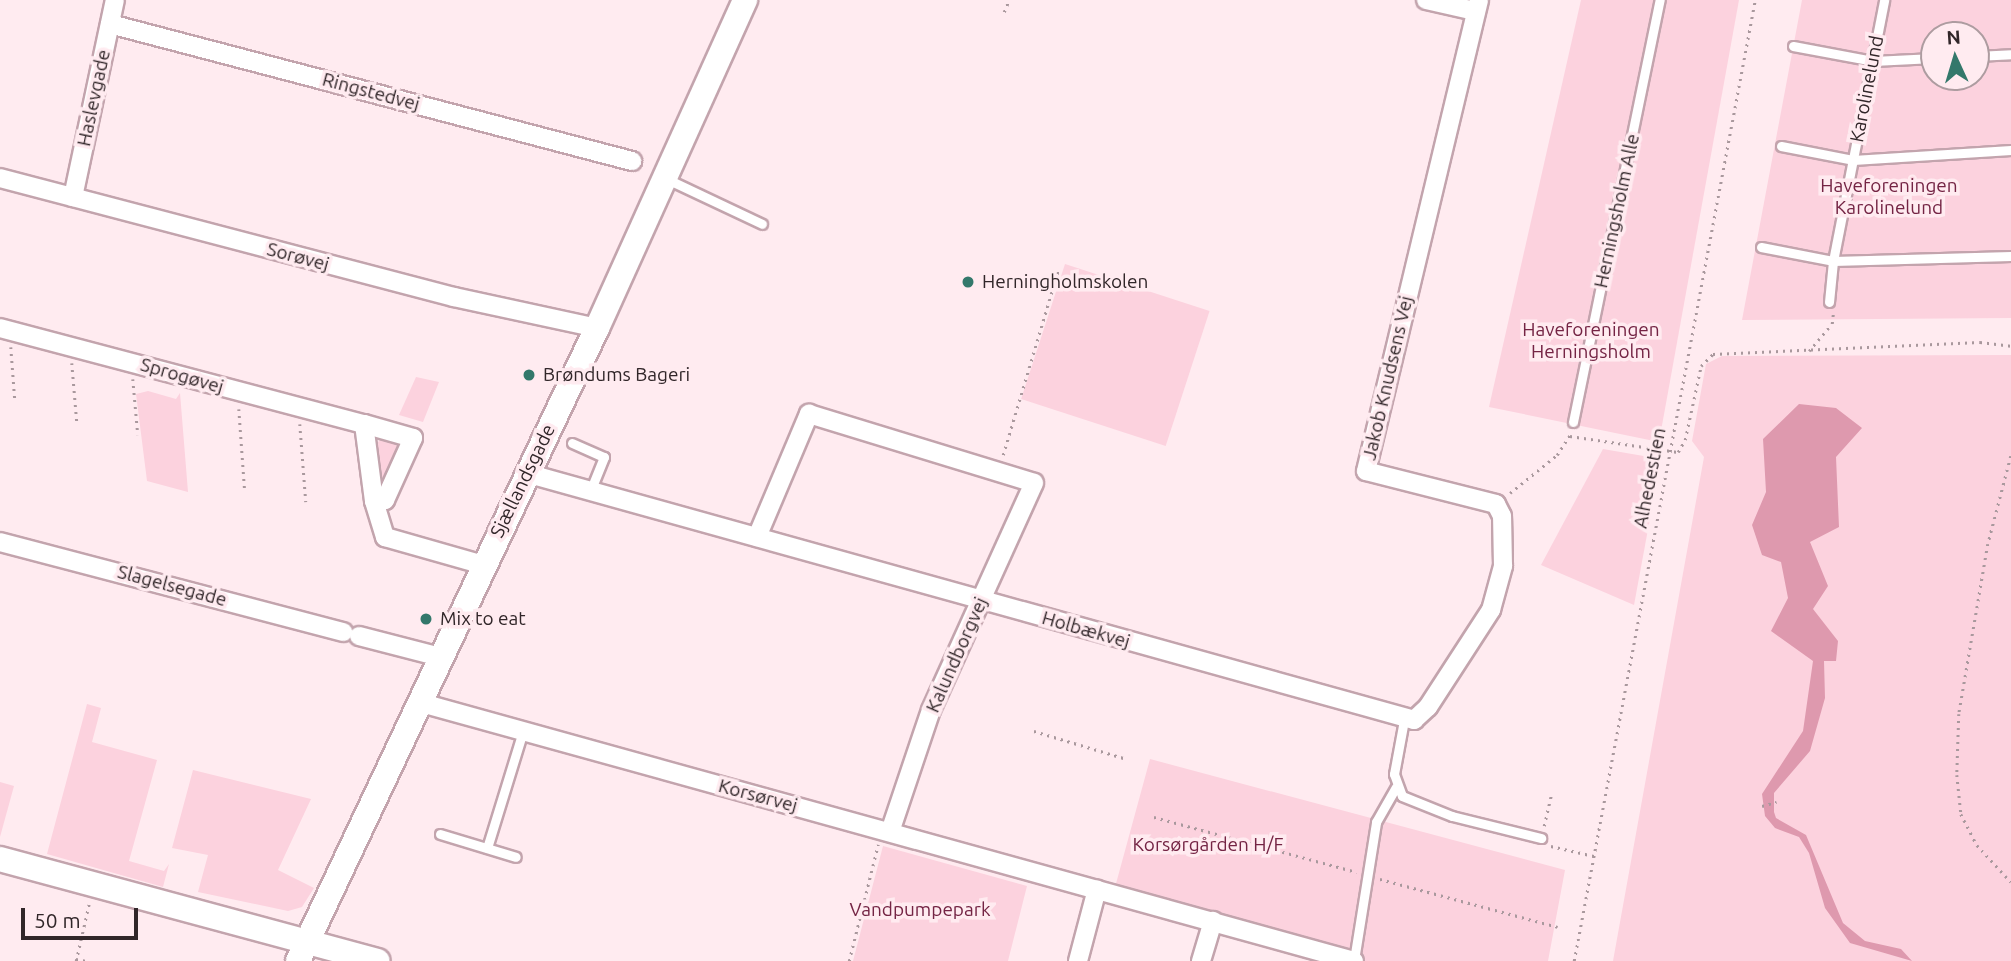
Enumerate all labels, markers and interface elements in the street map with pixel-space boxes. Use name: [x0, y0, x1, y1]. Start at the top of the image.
north arrow: [1920, 21, 1990, 91]
text: N: [1946, 26, 1962, 49]
street label: Karolinelund: [1845, 34, 1889, 144]
street label: Haslevgade: [73, 48, 115, 148]
street label: Ringstedvej: [320, 68, 422, 116]
street label: Herningsholm Alle: [1590, 132, 1644, 290]
park label: Haveforeningen Karolinelund: [1820, 175, 1958, 219]
street label: Sorøvej: [264, 238, 332, 276]
place label: Herningholmskolen: [982, 271, 1148, 293]
marker: Herningholmskolen: [960, 274, 976, 290]
street label: Jakob Knudsens Vej: [1358, 294, 1418, 462]
park label: Haveforeningen Herningsholm: [1522, 319, 1660, 363]
street label: Sprogøvej: [138, 353, 226, 399]
place label: Brøndums Bageri: [543, 364, 690, 386]
marker: Brøndums Bageri: [521, 367, 537, 383]
street label: Sjællandsgade: [486, 421, 560, 541]
street label: Alhedestien: [1629, 426, 1671, 530]
street label: Slagelsegade: [115, 560, 229, 612]
street label: Kalundborgvej: [921, 594, 993, 716]
street label: Holbækvej: [1039, 607, 1133, 653]
place label: Mix to eat: [440, 608, 526, 630]
marker: Mix to eat: [418, 611, 434, 627]
street label: Korsørvej: [716, 775, 800, 817]
park label: Korsørgården H/F: [1132, 834, 1284, 856]
scale bar: [24, 894, 142, 938]
park label: Vandpumpepark: [849, 899, 991, 921]
text: 50 m: [34, 908, 81, 932]

